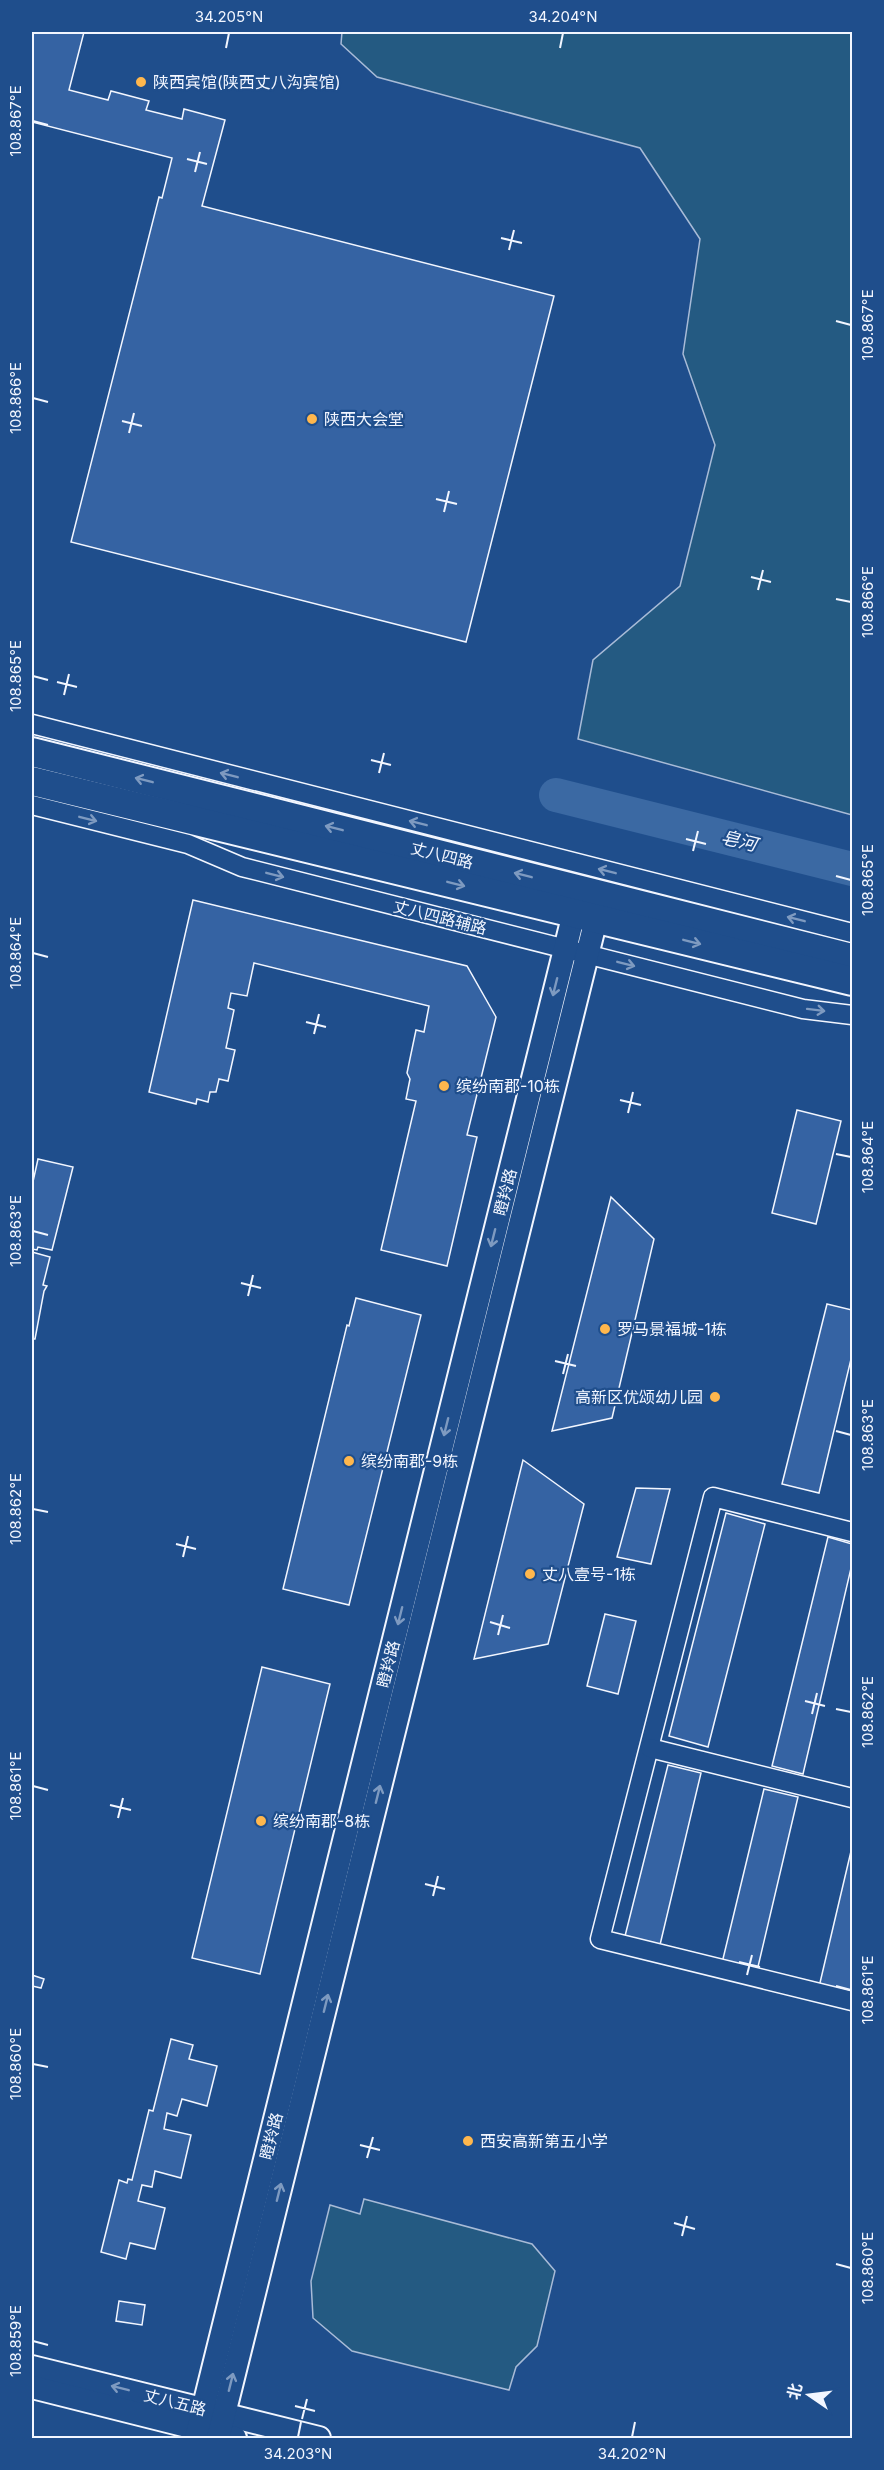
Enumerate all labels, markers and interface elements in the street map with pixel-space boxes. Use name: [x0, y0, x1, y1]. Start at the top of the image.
text: 34.205°N: [195, 7, 263, 26]
text: 34.204°N: [529, 7, 597, 26]
place label: 陕西宾馆(陕西丈八沟宾馆): [153, 72, 341, 92]
marker: 陕西宾馆(陕西丈八沟宾馆): [134, 75, 148, 89]
text: 108.867°E: [6, 85, 25, 157]
text: 108.867°E: [858, 289, 877, 361]
text: 108.866°E: [6, 362, 25, 434]
place label: 陕西大会堂: [324, 409, 404, 429]
marker: 陕西大会堂: [305, 412, 319, 426]
text: 108.866°E: [858, 566, 877, 638]
text: 108.865°E: [6, 640, 25, 712]
one-way arrow: [220, 768, 239, 780]
one-way arrow: [135, 774, 154, 786]
one-way arrow: [78, 814, 97, 826]
one-way arrow: [409, 816, 428, 828]
one-way arrow: [324, 821, 343, 833]
water label: 皂河: [719, 826, 762, 856]
street label: 丈八四路: [409, 838, 475, 872]
text: 108.865°E: [858, 844, 877, 916]
one-way arrow: [598, 864, 617, 876]
one-way arrow: [265, 869, 284, 881]
one-way arrow: [513, 869, 532, 881]
one-way arrow: [446, 879, 465, 891]
street label: 丈八四路辅路: [391, 896, 489, 938]
one-way arrow: [787, 913, 806, 924]
text: 108.864°E: [6, 917, 25, 989]
one-way arrow: [682, 937, 701, 948]
one-way arrow: [617, 959, 636, 971]
one-way arrow: [549, 977, 561, 996]
one-way arrow: [805, 1005, 825, 1016]
place label: 缤纷南郡-10栋: [456, 1076, 560, 1096]
marker: 缤纷南郡-10栋: [437, 1079, 451, 1093]
text: 108.864°E: [858, 1121, 877, 1193]
street label: 瞪羚路: [489, 1166, 521, 1218]
text: 108.863°E: [6, 1195, 25, 1267]
one-way arrow: [487, 1228, 499, 1247]
place label: 罗马景福城-1栋: [617, 1319, 727, 1339]
marker: 罗马景福城-1栋: [598, 1322, 612, 1336]
place label: 高新区优颂幼儿园: [575, 1387, 703, 1407]
marker: 高新区优颂幼儿园: [708, 1390, 722, 1404]
text: 108.863°E: [858, 1399, 877, 1471]
one-way arrow: [440, 1417, 452, 1436]
place label: 缤纷南郡-9栋: [361, 1451, 458, 1471]
marker: 缤纷南郡-9栋: [342, 1454, 356, 1468]
text: 108.862°E: [6, 1473, 25, 1545]
place label: 丈八壹号-1栋: [542, 1564, 636, 1584]
marker: 丈八壹号-1栋: [523, 1567, 537, 1581]
one-way arrow: [393, 1606, 405, 1625]
street label: 瞪羚路: [372, 1638, 404, 1690]
text: 108.862°E: [858, 1676, 877, 1748]
text: 108.861°E: [6, 1751, 25, 1821]
one-way arrow: [373, 1784, 385, 1803]
place label: 缤纷南郡-8栋: [273, 1811, 370, 1831]
marker: 缤纷南郡-8栋: [254, 1814, 268, 1828]
text: 108.861°E: [858, 1955, 877, 2025]
one-way arrow: [320, 1994, 332, 2013]
text: 108.860°E: [6, 2028, 25, 2100]
street label: 瞪羚路: [255, 2110, 287, 2162]
place label: 西安高新第五小学: [480, 2131, 608, 2151]
marker: 西安高新第五小学: [461, 2134, 475, 2148]
one-way arrow: [273, 2183, 285, 2202]
text: 108.860°E: [858, 2232, 877, 2304]
text: 108.859°E: [6, 2305, 25, 2377]
north arrow: [779, 2365, 839, 2425]
one-way arrow: [226, 2372, 238, 2391]
text: 北: [783, 2381, 806, 2402]
one-way arrow: [111, 2382, 130, 2394]
street label: 丈八五路: [142, 2385, 208, 2419]
text: 34.203°N: [264, 2444, 332, 2463]
text: 34.202°N: [598, 2444, 666, 2463]

